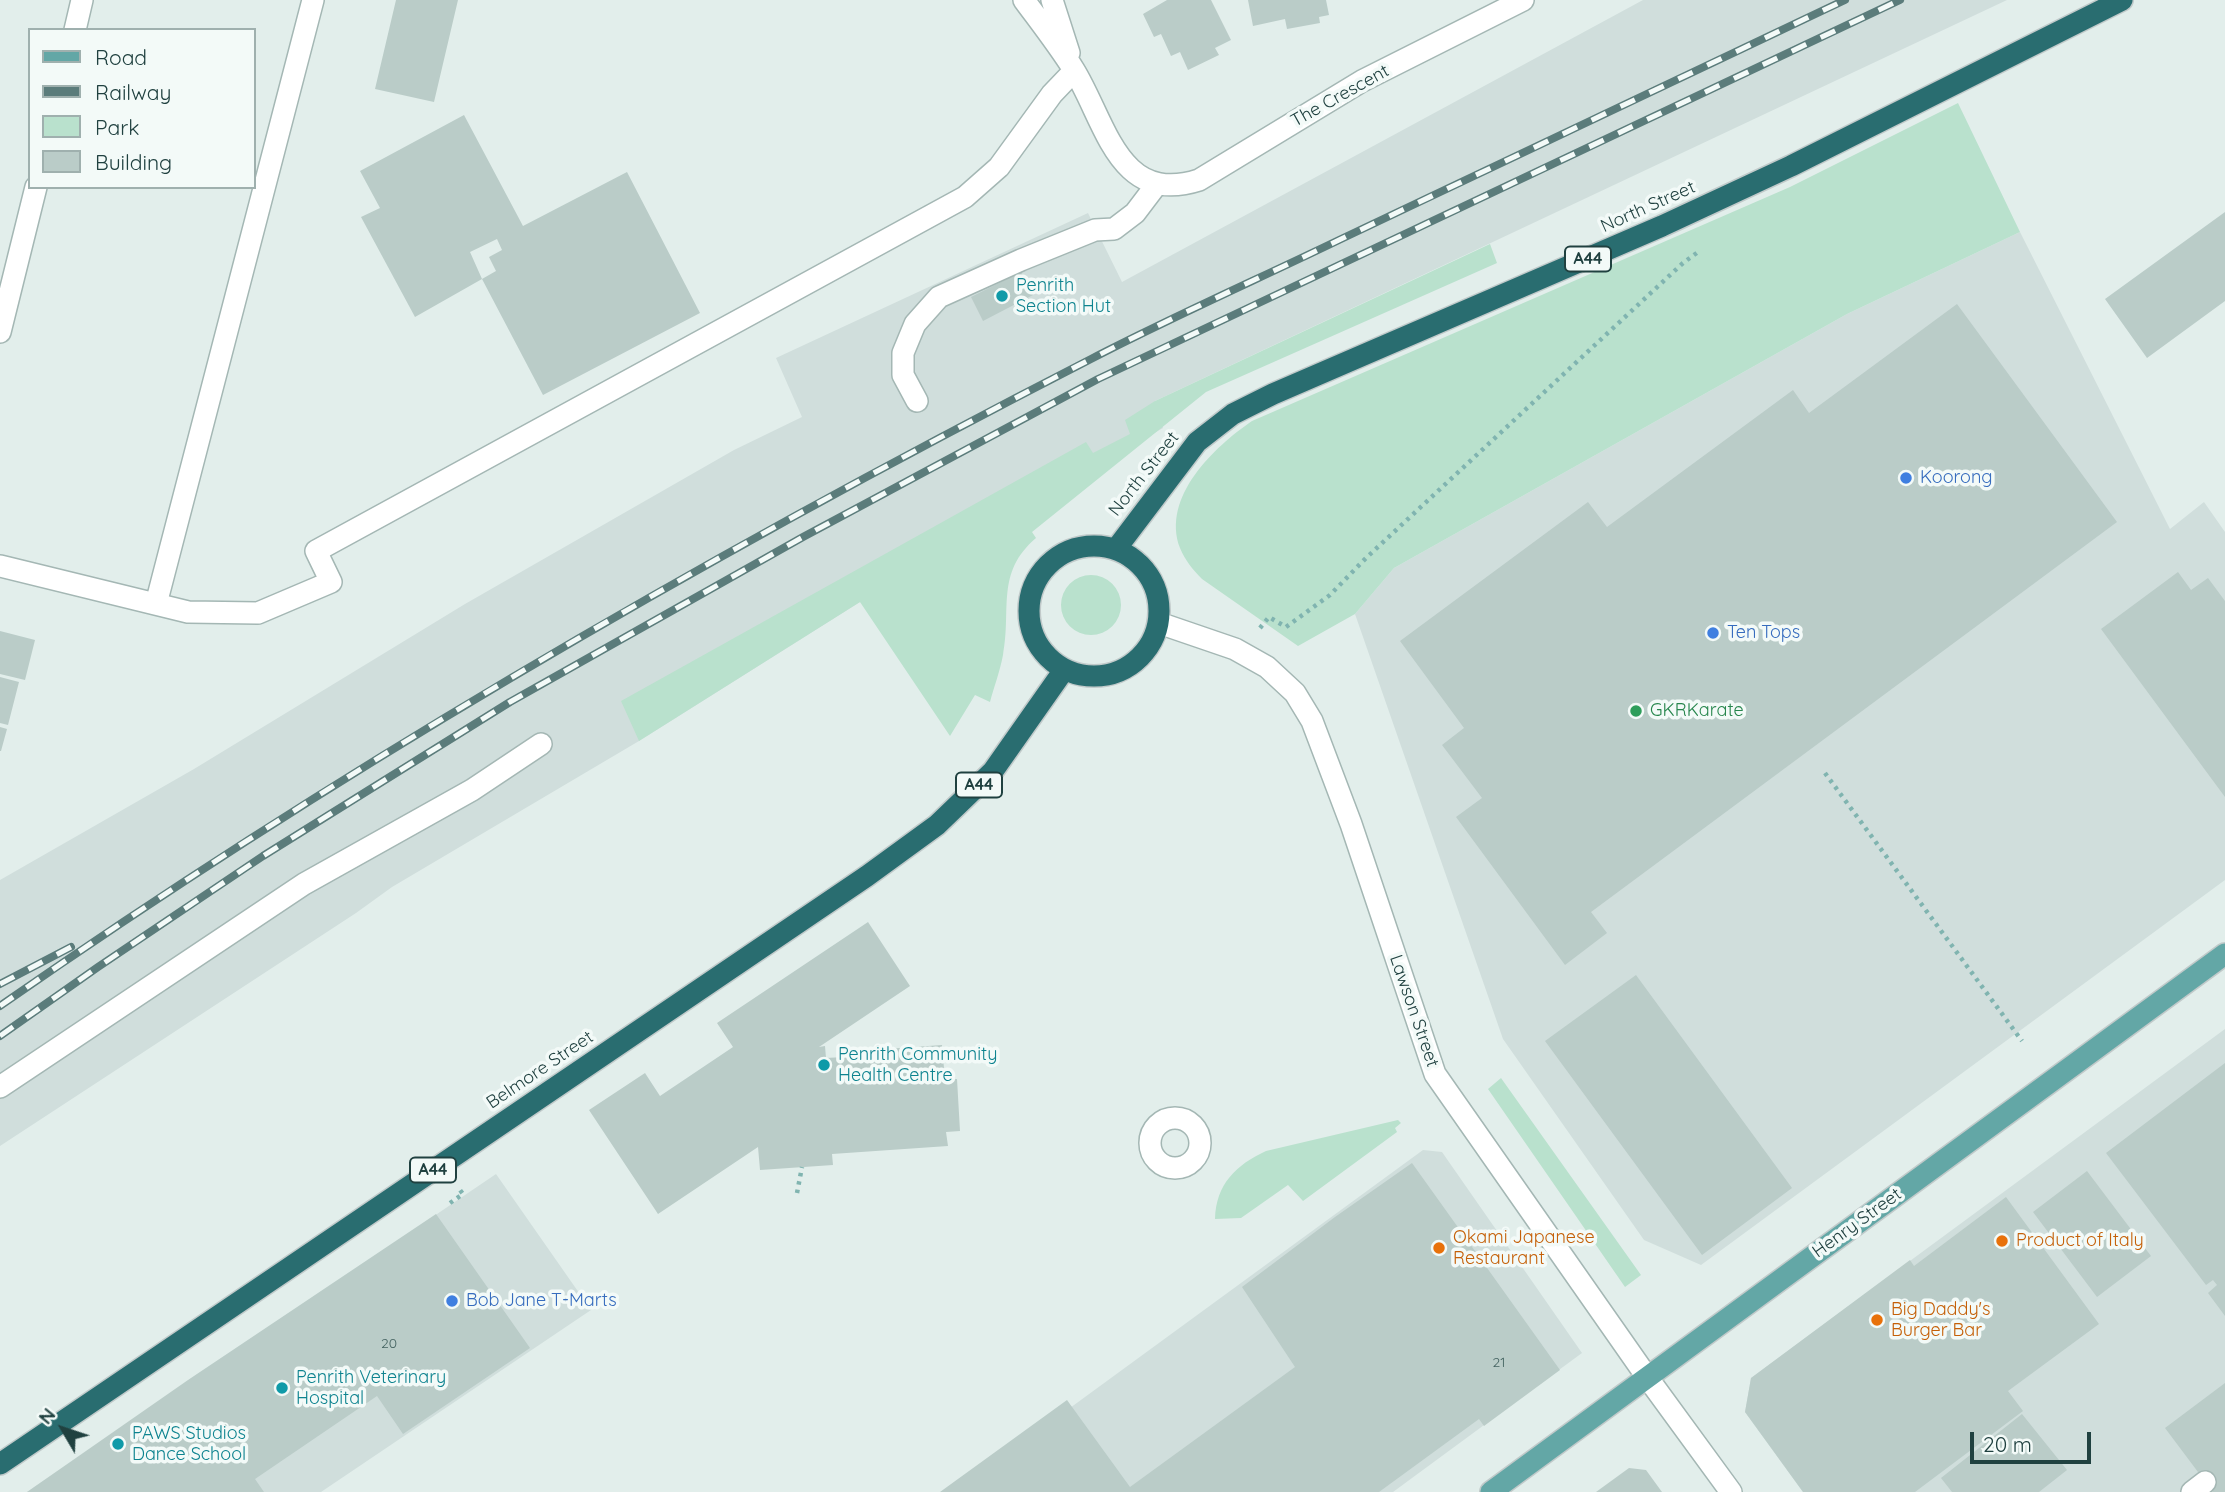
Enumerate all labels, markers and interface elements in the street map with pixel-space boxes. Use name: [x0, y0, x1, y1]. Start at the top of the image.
legend: [28, 28, 256, 189]
text: Road: [95, 44, 147, 70]
street label: The Crescent: [1287, 60, 1393, 132]
text: Railway: [95, 79, 171, 105]
text: Park: [95, 114, 139, 140]
text: Building: [95, 149, 172, 175]
street label: North Street: [1597, 177, 1699, 237]
road number: A44: [1565, 246, 1611, 272]
place label: Penrith Section Hut: [1016, 275, 1111, 318]
marker: Penrith Section Hut: [994, 288, 1010, 304]
street label: North Street: [1104, 427, 1184, 521]
place label: Koorong: [1920, 467, 1993, 489]
marker: Koorong: [1898, 470, 1914, 486]
place label: Ten Tops: [1727, 622, 1800, 644]
marker: Ten Tops: [1705, 625, 1721, 641]
place label: GKRKarate: [1650, 700, 1744, 722]
marker: GKRKarate: [1628, 703, 1644, 719]
road number: A44: [956, 772, 1002, 798]
street label: Lawson Street: [1385, 952, 1443, 1070]
street label: Belmore Street: [483, 1026, 597, 1114]
place label: Penrith Community Health Centre: [838, 1044, 997, 1086]
marker: Penrith Community Health Centre: [816, 1057, 832, 1073]
road number: A44: [410, 1158, 456, 1182]
street label: Henry Street: [1808, 1183, 1906, 1263]
place label: Okami Japanese Restaurant: [1453, 1227, 1595, 1270]
place label: Product of Italy: [2016, 1230, 2144, 1252]
marker: Product of Italy: [1994, 1233, 2010, 1249]
marker: Okami Japanese Restaurant: [1431, 1240, 1447, 1256]
place label: Bob Jane T-Marts: [466, 1290, 617, 1312]
marker: Bob Jane T-Marts: [444, 1293, 460, 1309]
place label: Big Daddy's Burger Bar: [1891, 1299, 1991, 1342]
marker: Big Daddy's Burger Bar: [1869, 1312, 1885, 1328]
house number: 20: [381, 1336, 397, 1352]
house number: 21: [1493, 1355, 1505, 1371]
place label: Penrith Veterinary Hospital: [296, 1367, 446, 1410]
marker: Penrith Veterinary Hospital: [274, 1380, 290, 1396]
north arrow: [28, 1394, 98, 1464]
text: N: [33, 1403, 60, 1429]
scale bar: [1973, 1418, 2094, 1462]
place label: PAWS Studios Dance School: [132, 1423, 246, 1466]
text: 20 m: [1983, 1431, 2032, 1457]
marker: PAWS Studios Dance School: [110, 1436, 126, 1452]

